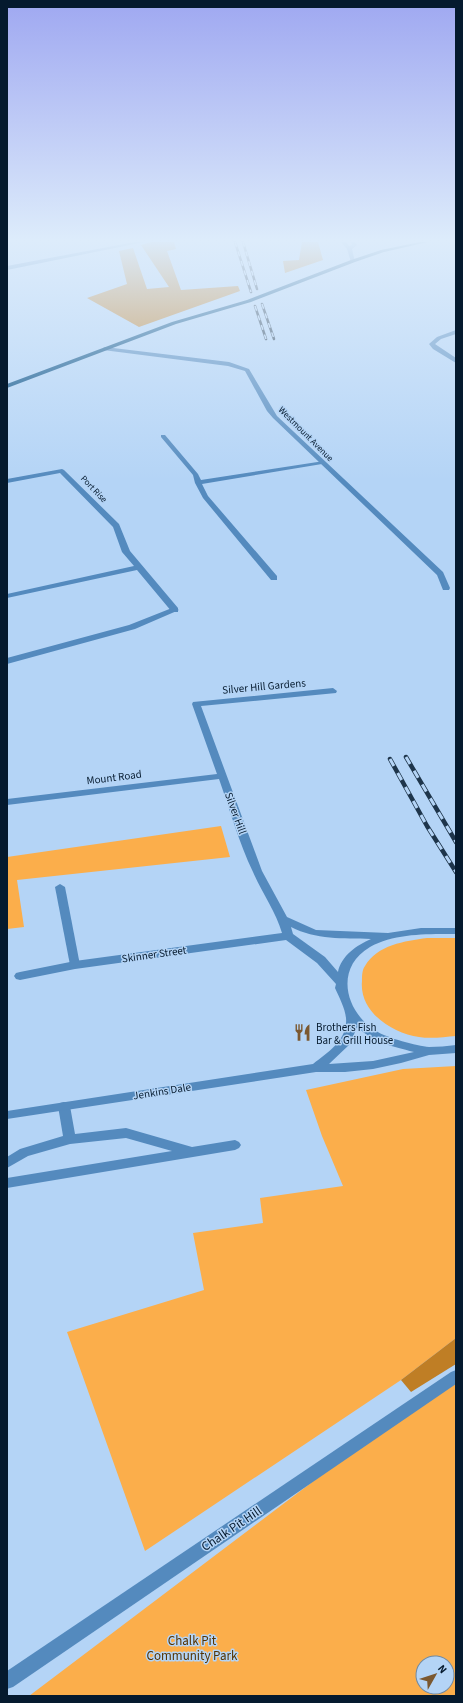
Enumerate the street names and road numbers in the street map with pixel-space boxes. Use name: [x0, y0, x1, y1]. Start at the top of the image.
street label: Westmount Avenue: [275, 404, 336, 465]
street label: Port Rise: [77, 473, 110, 506]
street label: Silver Hill Gardens: [222, 675, 307, 698]
street label: Mount Road: [86, 767, 143, 788]
street label: Silver Hill: [221, 790, 250, 836]
street label: Skinner Street: [121, 942, 188, 966]
street label: Jenkins Dale: [132, 1079, 193, 1103]
street label: Chalk Pit Hill: [198, 1502, 265, 1556]

